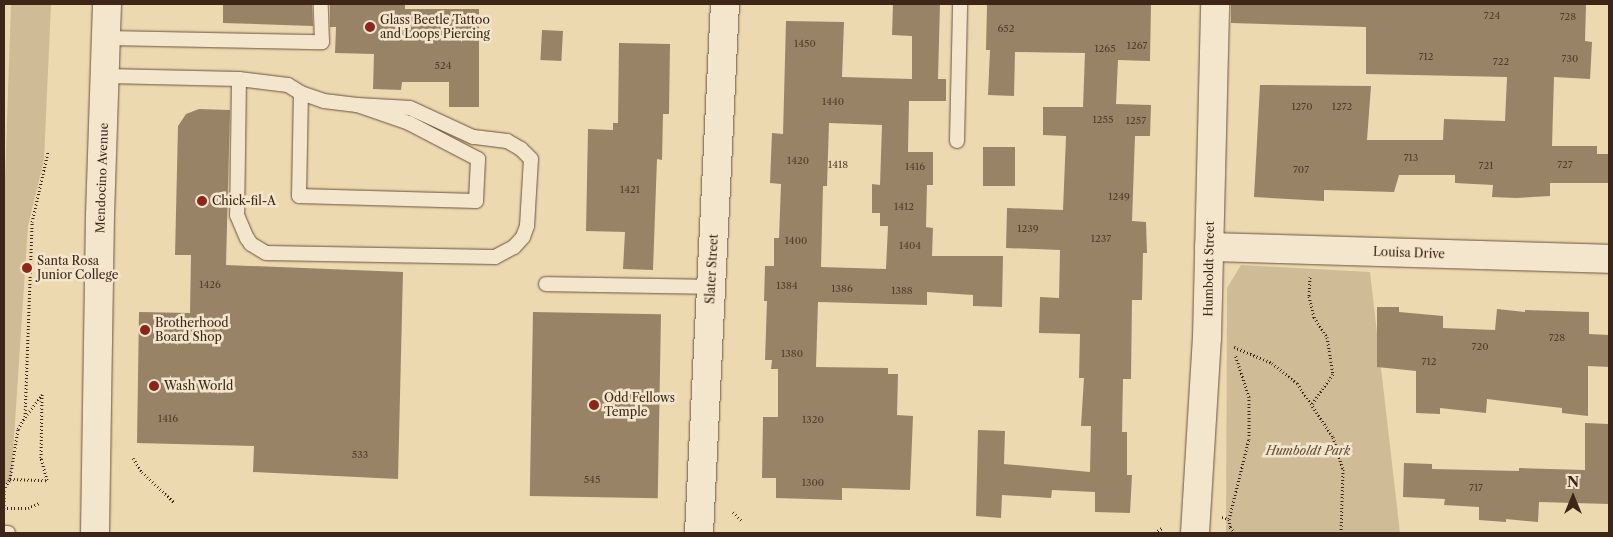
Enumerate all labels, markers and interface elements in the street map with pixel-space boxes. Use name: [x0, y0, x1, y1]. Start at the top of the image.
house number: 724: [1484, 10, 1500, 22]
house number: 728: [1560, 11, 1576, 23]
place label: Glass Beetle Tattoo and Loops Piercing: [380, 13, 490, 41]
marker: Glass Beetle Tattoo and Loops Piercing: [364, 21, 376, 33]
house number: 652: [997, 23, 1015, 35]
house number: 1450: [794, 38, 816, 50]
house number: 1267: [1127, 40, 1147, 52]
house number: 1265: [1094, 43, 1116, 55]
house number: 712: [1419, 51, 1433, 63]
house number: 730: [1562, 53, 1578, 65]
house number: 722: [1493, 56, 1509, 68]
house number: 524: [435, 60, 451, 72]
house number: 1440: [822, 96, 844, 108]
house number: 1270: [1291, 101, 1313, 113]
house number: 1272: [1332, 101, 1352, 113]
house number: 1255: [1093, 114, 1113, 126]
house number: 1257: [1126, 115, 1146, 127]
street label: Mendocino Avenue: [93, 122, 111, 234]
house number: 713: [1404, 152, 1418, 164]
house number: 1420: [787, 155, 809, 167]
house number: 1418: [828, 159, 848, 171]
house number: 727: [1557, 159, 1573, 171]
house number: 721: [1479, 160, 1493, 172]
house number: 1416: [905, 161, 925, 173]
house number: 707: [1293, 164, 1309, 176]
house number: 1421: [620, 184, 640, 196]
house number: 1249: [1108, 191, 1130, 203]
place label: Chick-fil-A: [212, 194, 276, 208]
marker: Chick-fil-A: [196, 195, 208, 207]
house number: 1412: [894, 201, 914, 213]
street label: Humboldt Street: [1201, 221, 1217, 317]
house number: 1239: [1017, 223, 1039, 235]
house number: 1237: [1091, 233, 1111, 245]
street label: Slater Street: [703, 234, 721, 304]
house number: 1400: [785, 235, 807, 247]
house number: 1404: [899, 240, 921, 252]
street label: Louisa Drive: [1373, 245, 1445, 261]
place label: Santa Rosa Junior College: [37, 254, 119, 282]
marker: Santa Rosa Junior College: [21, 262, 33, 274]
house number: 1426: [199, 279, 221, 291]
house number: 1384: [776, 280, 798, 292]
house number: 1386: [831, 283, 853, 295]
house number: 1388: [891, 285, 913, 297]
place label: Brotherhood Board Shop: [155, 316, 229, 344]
marker: Brotherhood Board Shop: [139, 324, 151, 336]
house number: 728: [1549, 332, 1565, 344]
house number: 720: [1471, 341, 1489, 353]
house number: 1380: [781, 348, 803, 360]
house number: 712: [1422, 356, 1436, 368]
place label: Wash World: [164, 379, 234, 393]
marker: Wash World: [148, 380, 160, 392]
place label: Odd Fellows Temple: [604, 391, 675, 419]
marker: Odd Fellows Temple: [588, 399, 600, 411]
house number: 1416: [158, 413, 178, 425]
house number: 1320: [802, 414, 824, 426]
park label: Humboldt Park: [1266, 444, 1350, 458]
house number: 533: [352, 449, 368, 461]
north arrow: [1548, 472, 1598, 522]
text: N: [1567, 473, 1579, 491]
house number: 545: [584, 474, 600, 486]
house number: 1300: [802, 477, 824, 489]
house number: 717: [1469, 482, 1483, 494]

